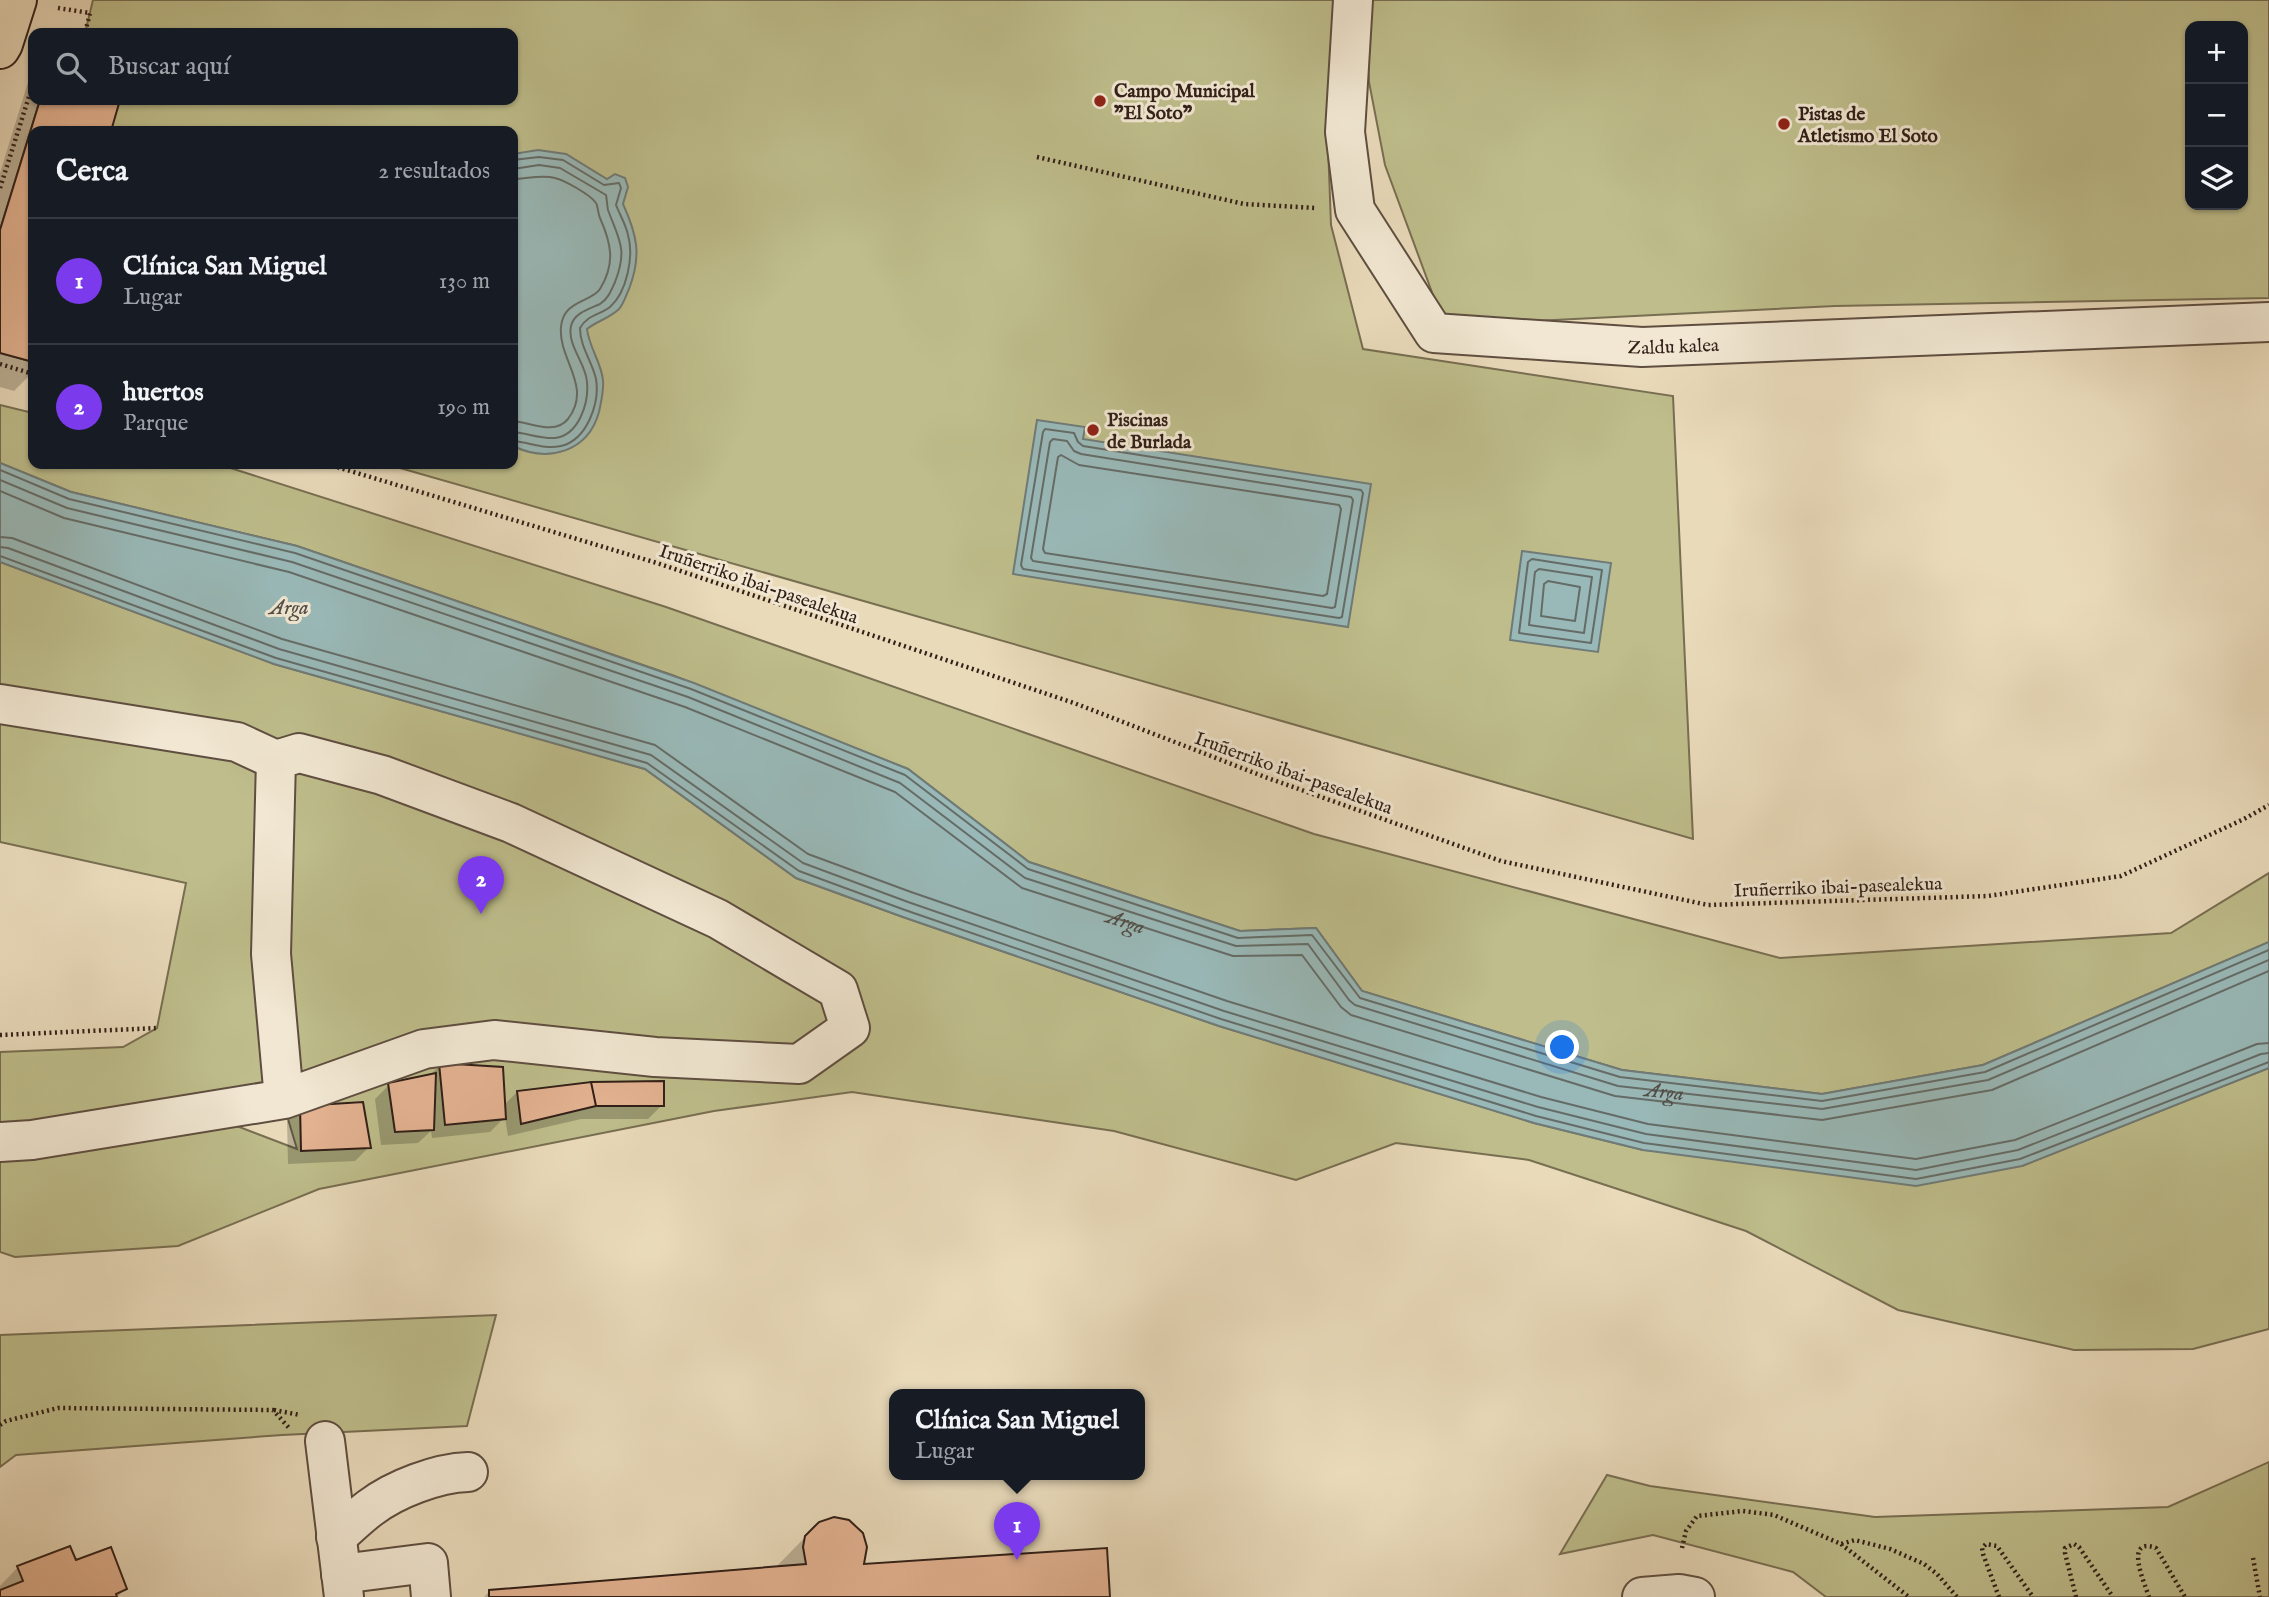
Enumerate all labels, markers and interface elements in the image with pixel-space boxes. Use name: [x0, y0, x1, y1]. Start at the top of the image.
map controls: [2185, 21, 2248, 210]
button: +: [2185, 21, 2248, 84]
search box: [28, 28, 518, 105]
icon: search: [52, 48, 90, 86]
text: Buscar aquí: [108, 50, 230, 83]
place label: Campo Municipal "El Soto": [1114, 80, 1255, 126]
button: −: [2185, 84, 2248, 147]
marker: Campo Municipal "El Soto": [1092, 93, 1108, 109]
place label: Pistas de Atletismo El Soto: [1797, 103, 1938, 149]
marker: Pistas de Atletismo El Soto: [1776, 116, 1792, 132]
button: layers: [2185, 147, 2248, 210]
text: Cerca: [56, 153, 128, 191]
text: 2 resultados: [378, 157, 490, 186]
text: Clínica San Miguel: [123, 250, 327, 283]
text: 1: [75, 267, 83, 296]
text: 130 m: [439, 267, 490, 296]
text: Lugar: [123, 283, 182, 312]
street label: Zaldu kalea: [1627, 334, 1720, 361]
text: huertos: [123, 376, 204, 409]
text: 2: [74, 393, 84, 422]
text: 190 m: [437, 393, 490, 422]
text: Parque: [123, 409, 188, 438]
place label: Piscinas de Burlada: [1107, 409, 1192, 455]
marker: Piscinas de Burlada: [1085, 422, 1101, 438]
street label: Iruñerriko ibai-pasealekua: [656, 540, 862, 630]
water label: Arga: [268, 595, 308, 622]
street label: Iruñerriko ibai-pasealekua: [1191, 727, 1396, 821]
pin: 2: [458, 856, 504, 914]
street label: Iruñerriko ibai-pasealekua: [1733, 872, 1944, 904]
water label: Arga: [1101, 903, 1148, 942]
your location: [1545, 1030, 1579, 1064]
water label: Arga: [1641, 1077, 1685, 1108]
popup: [889, 1389, 1145, 1480]
text: Clínica San Miguel: [915, 1404, 1119, 1437]
text: Lugar: [915, 1437, 974, 1466]
pin: 1: [994, 1502, 1040, 1560]

